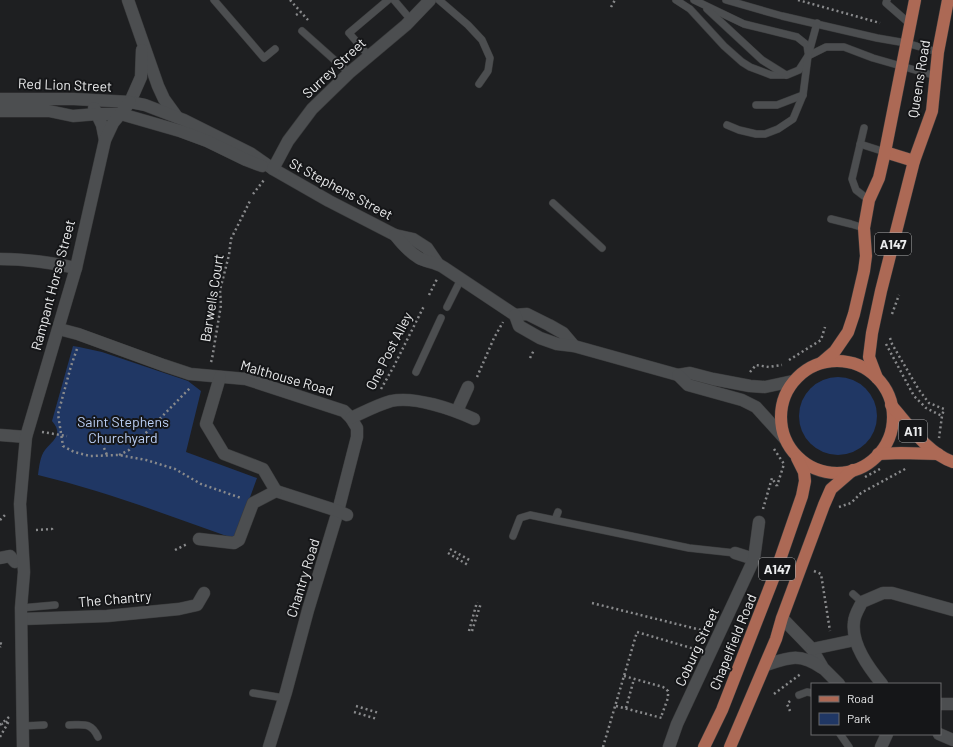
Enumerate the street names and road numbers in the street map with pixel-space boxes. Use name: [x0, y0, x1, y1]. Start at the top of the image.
street label: Surrey Street: [298, 34, 369, 101]
street label: Queens Road: [904, 39, 933, 119]
street label: Red Lion Street: [18, 74, 112, 95]
street label: St Stephens Street: [287, 154, 396, 223]
street label: Rampant Horse Street: [27, 218, 78, 352]
road number: A147: [875, 233, 911, 255]
street label: Barwells Court: [196, 253, 227, 343]
street label: One Post Alley: [362, 308, 416, 393]
street label: Malthouse Road: [239, 356, 336, 399]
road number: A11: [899, 420, 927, 442]
street label: Chantry Road: [282, 536, 323, 619]
road number: A147: [759, 558, 795, 580]
street label: The Chantry: [78, 587, 153, 610]
street label: Chapelfield Road: [706, 591, 760, 692]
street label: Coburg Street: [671, 605, 722, 689]

